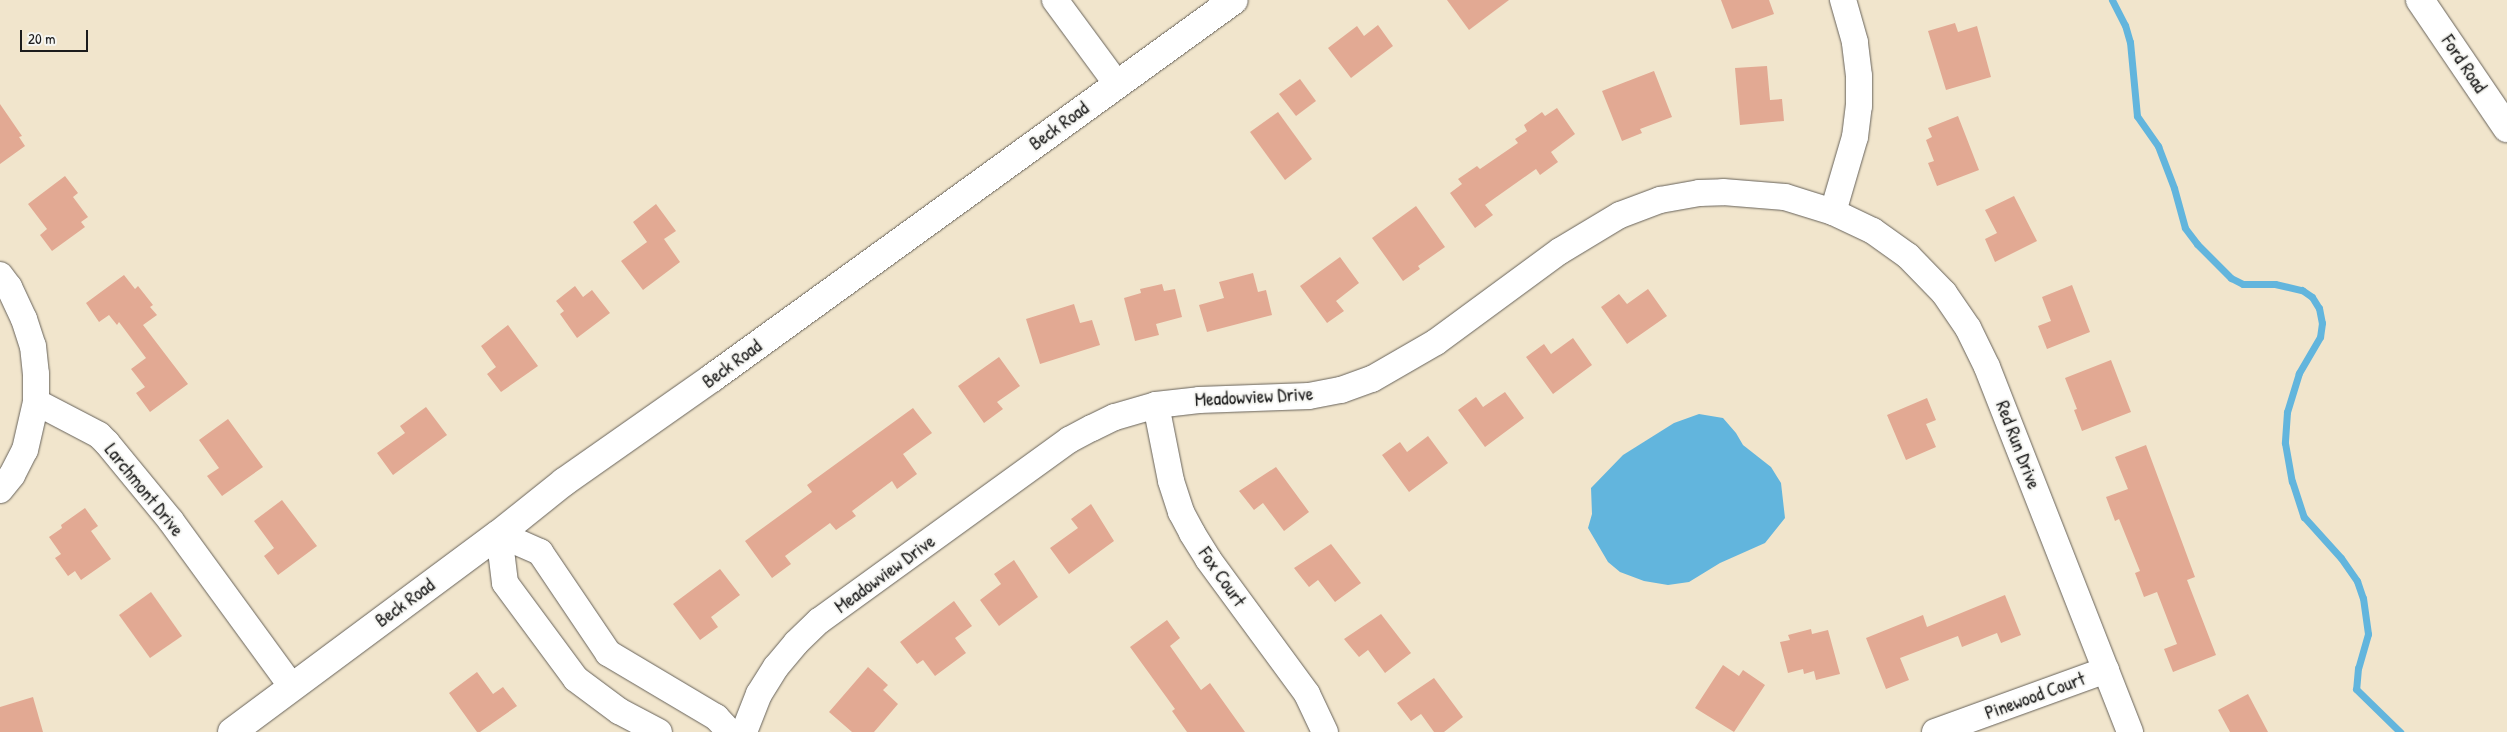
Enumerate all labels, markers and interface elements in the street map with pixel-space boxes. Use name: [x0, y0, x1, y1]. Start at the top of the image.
scale bar: [22, 20, 90, 52]
text: 20 m: [28, 28, 55, 49]
street label: Ford Road: [2436, 31, 2492, 97]
street label: Beck Road: [1025, 97, 1093, 155]
street label: Beck Road: [698, 335, 766, 393]
street label: Meadowview Drive: [1194, 383, 1314, 411]
street label: Red Run Drive: [1991, 398, 2045, 492]
street label: Larchmont Drive: [100, 439, 188, 541]
street label: Meadowview Drive: [830, 530, 940, 618]
street label: Fox Court: [1193, 543, 1251, 611]
street label: Beck Road: [371, 574, 439, 632]
street label: Pinewood Court: [1982, 667, 2088, 725]

